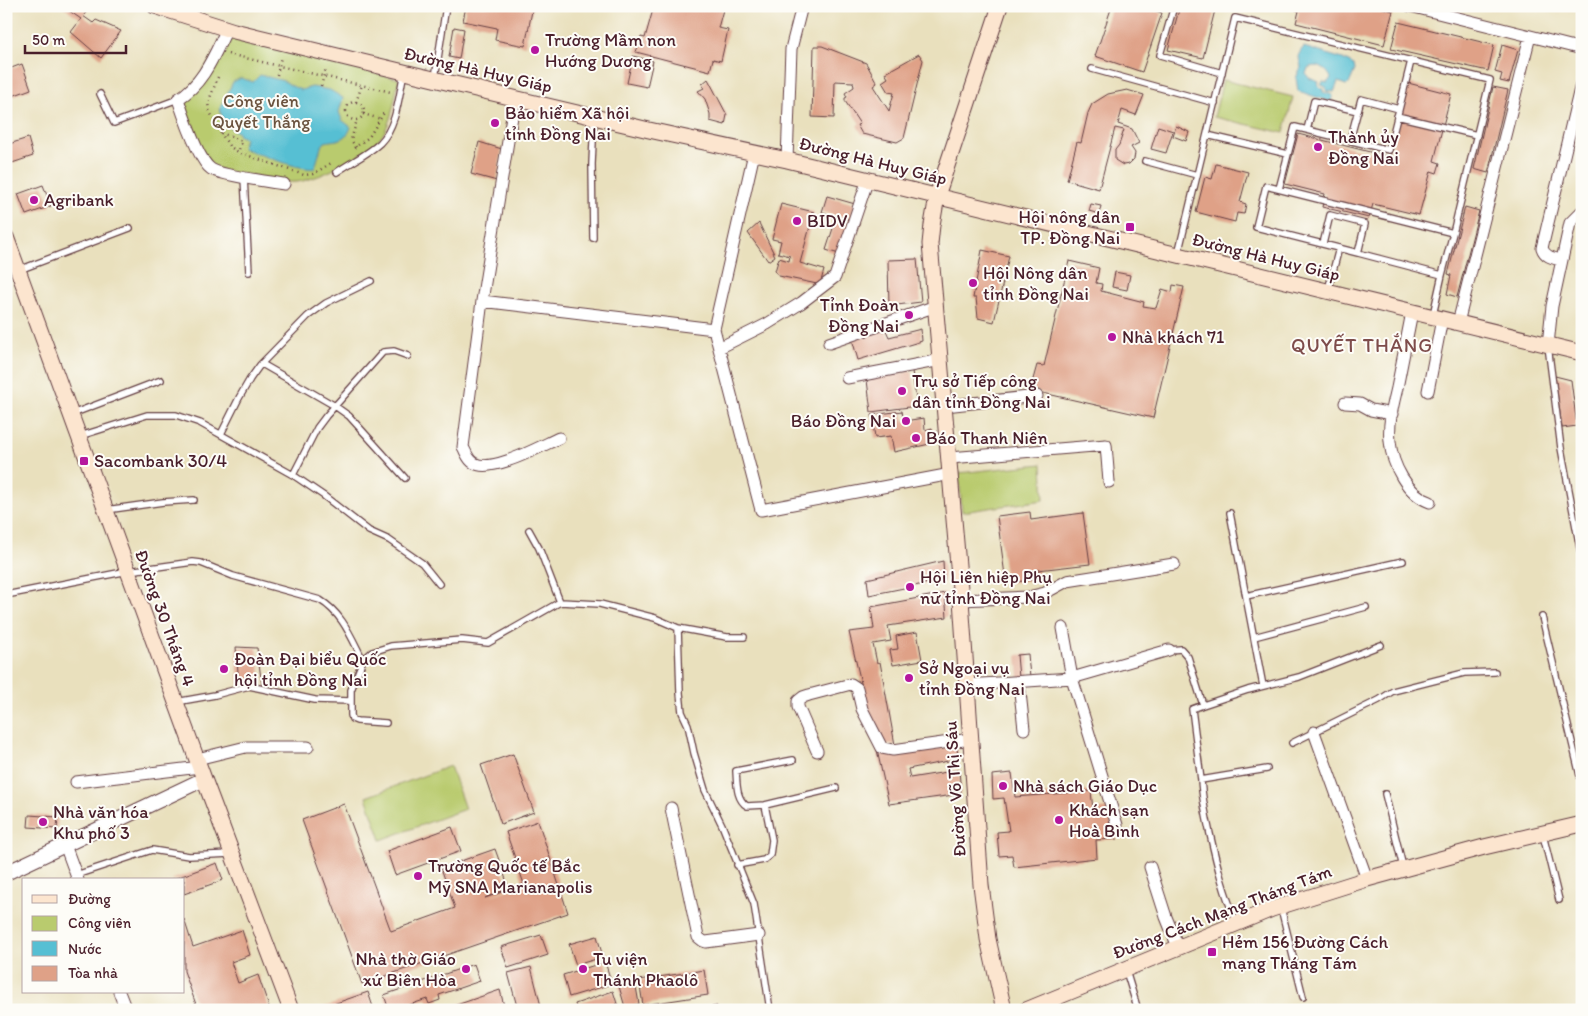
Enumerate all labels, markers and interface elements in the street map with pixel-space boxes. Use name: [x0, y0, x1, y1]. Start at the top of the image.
scale bar: [25, 22, 126, 54]
place label: Trường Mầm non Hướng Dương: [545, 29, 676, 72]
text: 50 m: [32, 31, 65, 49]
street label: Đường Hà Huy Giáp: [402, 42, 554, 98]
marker: Trường Mầm non Hướng Dương: [529, 44, 541, 56]
park label: Công viên Quyết Thắng: [212, 90, 311, 133]
place label: Bảo hiểm Xã hội tỉnh Đồng Nai: [505, 102, 629, 145]
marker: Bảo hiểm Xã hội tỉnh Đồng Nai: [489, 117, 501, 129]
place label: Thành ủy Đồng Nai: [1328, 126, 1399, 169]
street label: Đường Hà Huy Giáp: [797, 132, 949, 190]
marker: Thành ủy Đồng Nai: [1312, 141, 1324, 153]
place label: Agribank: [44, 189, 114, 211]
marker: Agribank: [28, 194, 40, 206]
place label: Hội nông dân TP. Đồng Nai: [1018, 206, 1120, 249]
place label: BIDV: [807, 210, 848, 232]
marker: BIDV: [791, 215, 803, 227]
marker: Hội nông dân TP. Đồng Nai: [1124, 221, 1136, 233]
street label: Đường Hà Huy Giáp: [1190, 228, 1342, 286]
place label: Hội Nông dân tỉnh Đồng Nai: [983, 262, 1089, 305]
marker: Hội Nông dân tỉnh Đồng Nai: [967, 277, 979, 289]
place label: Tỉnh Đoàn Đồng Nai: [820, 294, 899, 337]
marker: Tỉnh Đoàn Đồng Nai: [903, 309, 915, 321]
place label: Nhà khách 71: [1122, 326, 1224, 348]
marker: Nhà khách 71: [1106, 331, 1118, 343]
district label: QUYẾT THẮNG: [1291, 333, 1433, 357]
place label: Trụ sở Tiếp công dân tỉnh Đồng Nai: [912, 370, 1051, 413]
marker: Trụ sở Tiếp công dân tỉnh Đồng Nai: [896, 385, 908, 397]
place label: Báo Đồng Nai: [791, 410, 896, 432]
marker: Báo Đồng Nai: [900, 415, 912, 427]
place label: Báo Thanh Niên: [926, 427, 1048, 449]
marker: Báo Thanh Niên: [910, 432, 922, 444]
place label: Sacombank 30/4: [94, 450, 227, 472]
marker: Sacombank 30/4: [78, 455, 90, 467]
street label: Đường 30 Tháng 4: [130, 547, 200, 689]
place label: Hội Liên hiệp Phụ nữ tỉnh Đồng Nai: [920, 566, 1052, 609]
marker: Hội Liên hiệp Phụ nữ tỉnh Đồng Nai: [904, 581, 916, 593]
place label: Đoàn Đại biểu Quốc hội tỉnh Đồng Nai: [234, 648, 386, 691]
place label: Sở Ngoại vụ tỉnh Đồng Nai: [919, 657, 1025, 700]
marker: Đoàn Đại biểu Quốc hội tỉnh Đồng Nai: [218, 663, 230, 675]
marker: Sở Ngoại vụ tỉnh Đồng Nai: [903, 672, 915, 684]
street label: Đường Võ Thị Sáu: [939, 720, 971, 858]
place label: Nhà sách Giáo Dục: [1013, 775, 1157, 797]
marker: Nhà sách Giáo Dục: [997, 780, 1009, 792]
place label: Khách sạn Hoà Bình: [1069, 799, 1149, 842]
place label: Nhà văn hóa Khu phố 3: [53, 801, 149, 844]
marker: Khách sạn Hoà Bình: [1053, 814, 1065, 826]
marker: Nhà văn hóa Khu phố 3: [37, 816, 49, 828]
place label: Trường Quốc tế Bắc Mỹ SNA Marianapolis: [428, 855, 592, 898]
street label: Đường Cách Mạng Tháng Tám: [1109, 860, 1335, 964]
marker: Trường Quốc tế Bắc Mỹ SNA Marianapolis: [412, 870, 424, 882]
legend: [22, 878, 185, 994]
text: Đường: [68, 890, 111, 908]
text: Công viên: [68, 914, 132, 932]
place label: Hẻm 156 Đường Cách mạng Tháng Tám: [1222, 931, 1388, 974]
text: Nước: [68, 940, 102, 958]
marker: Hẻm 156 Đường Cách mạng Tháng Tám: [1206, 946, 1218, 958]
place label: Nhà thờ Giáo xứ Biên Hòa: [356, 948, 456, 991]
place label: Tu viện Thánh Phaolô: [593, 948, 698, 991]
marker: Nhà thờ Giáo xứ Biên Hòa: [460, 963, 472, 975]
marker: Tu viện Thánh Phaolô: [577, 963, 589, 975]
text: Tòa nhà: [68, 964, 118, 982]

